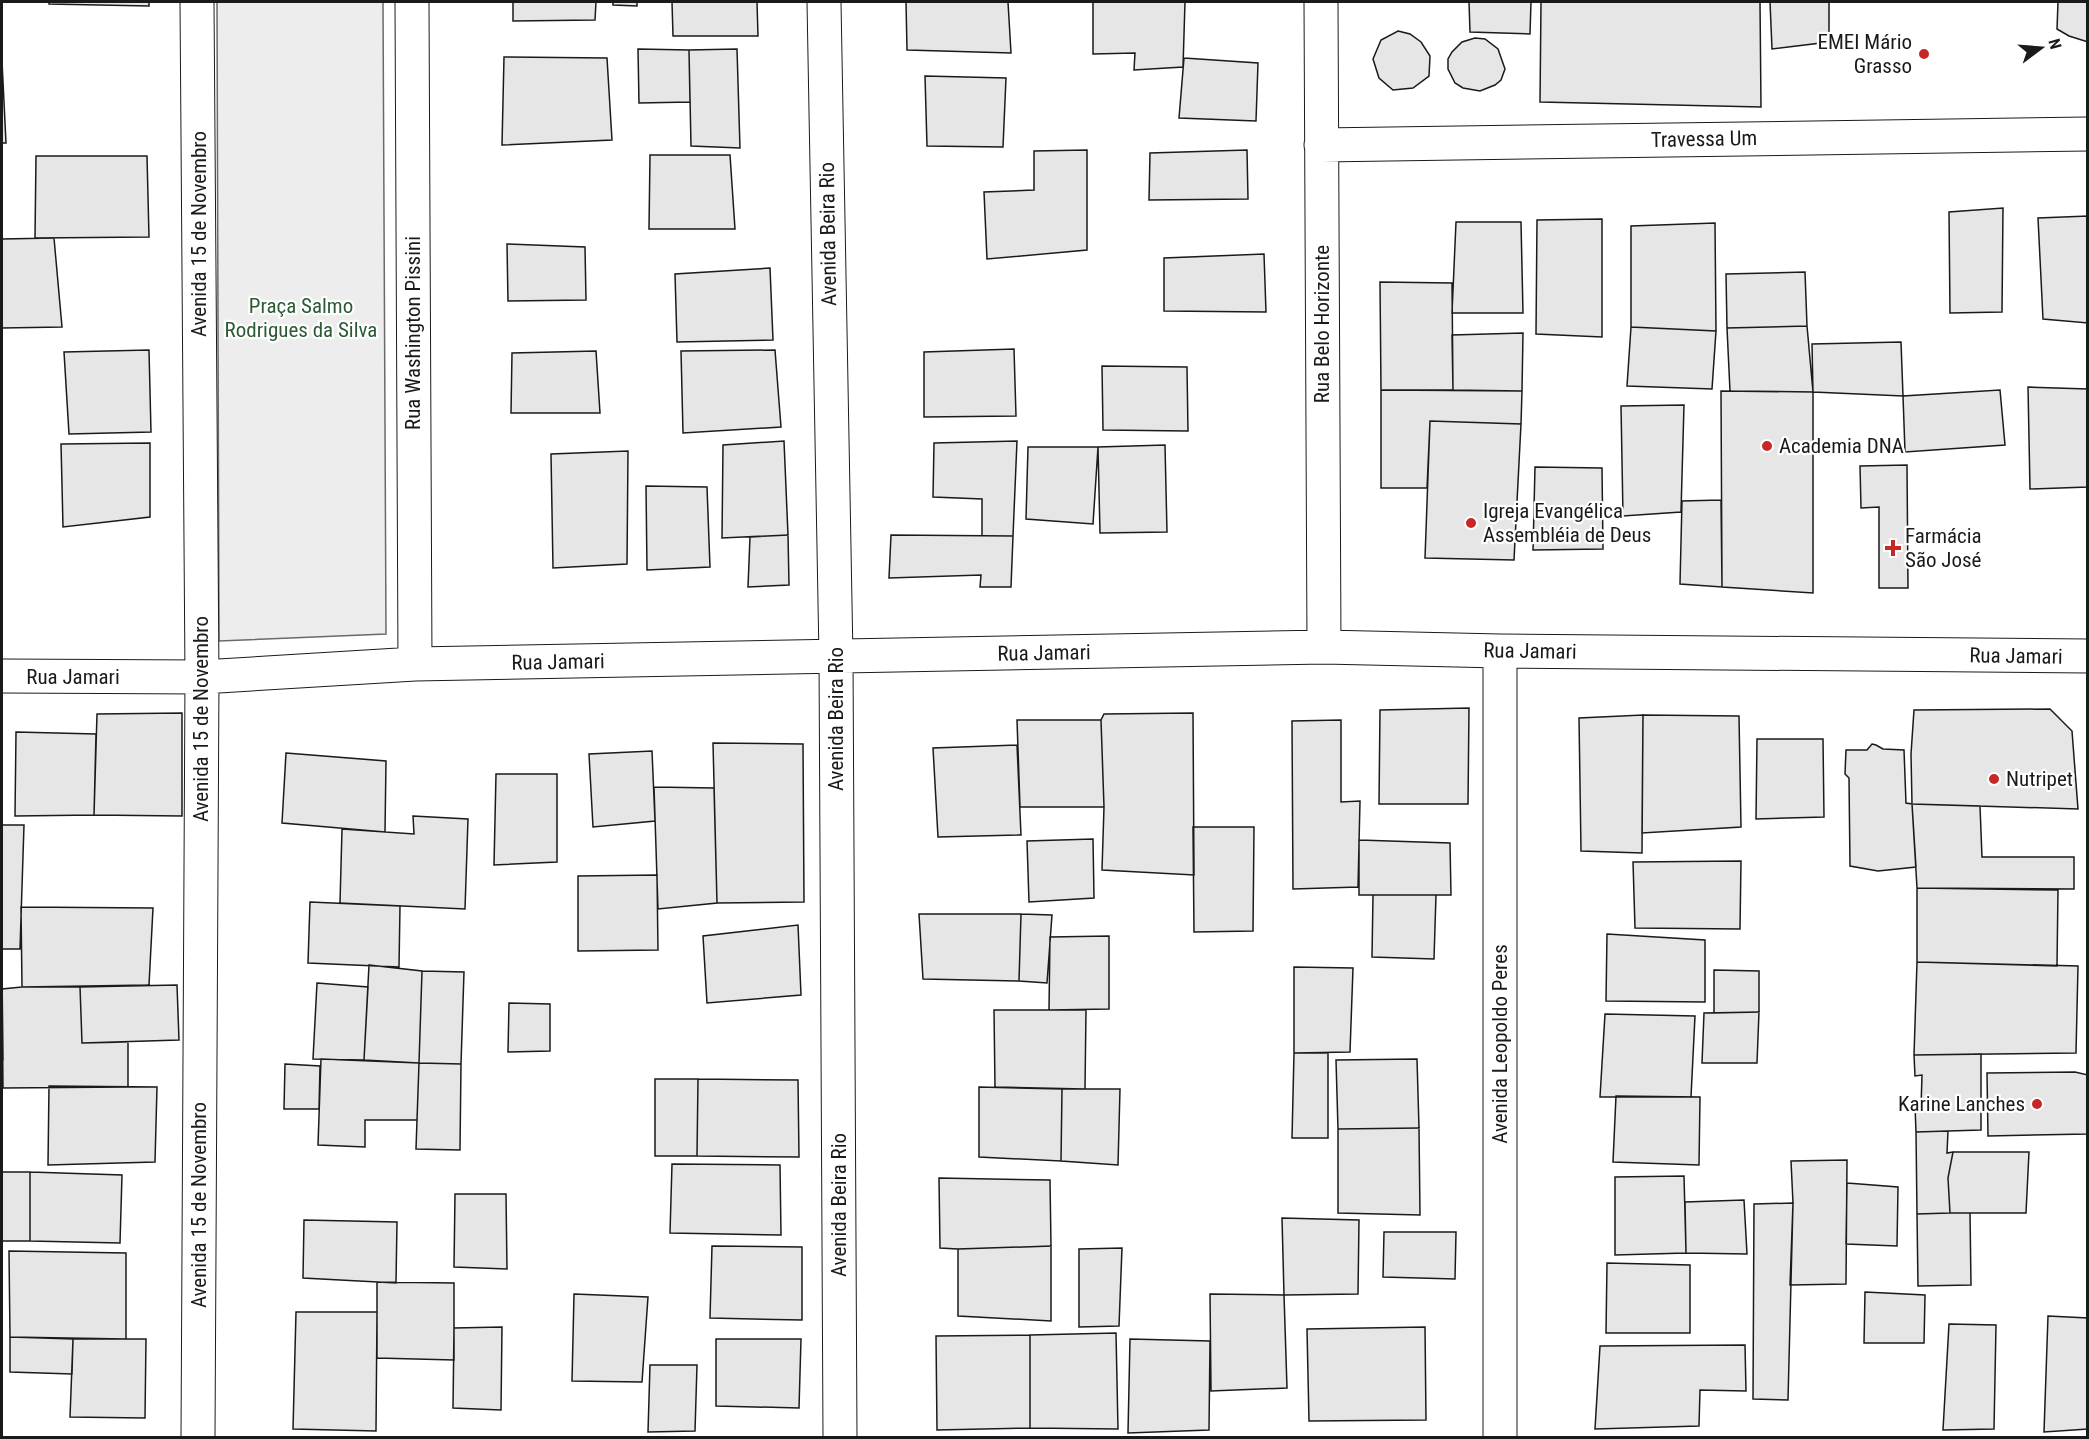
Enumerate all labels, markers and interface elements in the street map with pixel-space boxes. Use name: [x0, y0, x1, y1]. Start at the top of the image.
north arrow: [2011, 18, 2071, 78]
place label: EMEI Mário Grasso: [1818, 30, 1912, 78]
text: N: [2044, 37, 2065, 51]
marker: EMEI Mário Grasso: [1917, 47, 1931, 61]
street label: Travessa Um: [1651, 126, 1757, 152]
street label: Avenida 15 de Novembro: [187, 131, 211, 337]
street label: Avenida Beira Rio: [815, 162, 841, 306]
street label: Rua Washington Pissini: [401, 236, 425, 430]
street label: Rua Belo Horizonte: [1310, 245, 1334, 403]
park label: Praça Salmo Rodrigues da Silva: [225, 294, 377, 342]
place label: Academia DNA: [1779, 434, 1904, 458]
marker: Academia DNA: [1760, 439, 1774, 453]
place label: Igreja Evangélica Assembléia de Deus: [1483, 499, 1651, 547]
marker: Igreja Evangélica Assembléia de Deus: [1464, 516, 1478, 530]
place label: Farmácia São José: [1905, 524, 1982, 572]
marker: Farmácia São José: [1886, 541, 1900, 555]
street label: Avenida 15 de Novembro: [189, 616, 213, 822]
street label: Rua Jamari: [1483, 638, 1577, 664]
street label: Rua Jamari: [997, 640, 1091, 666]
street label: Rua Jamari: [1969, 643, 2063, 669]
street label: Avenida Beira Rio: [824, 647, 848, 791]
street label: Rua Jamari: [511, 649, 605, 675]
street label: Rua Jamari: [26, 665, 120, 689]
place label: Nutripet: [2006, 767, 2073, 791]
marker: Nutripet: [1987, 772, 2001, 786]
street label: Avenida Leopoldo Peres: [1488, 944, 1512, 1144]
place label: Karine Lanches: [1898, 1092, 2025, 1116]
marker: Karine Lanches: [2030, 1097, 2044, 1111]
street label: Avenida 15 de Novembro: [187, 1102, 211, 1308]
street label: Avenida Beira Rio: [827, 1133, 851, 1277]

